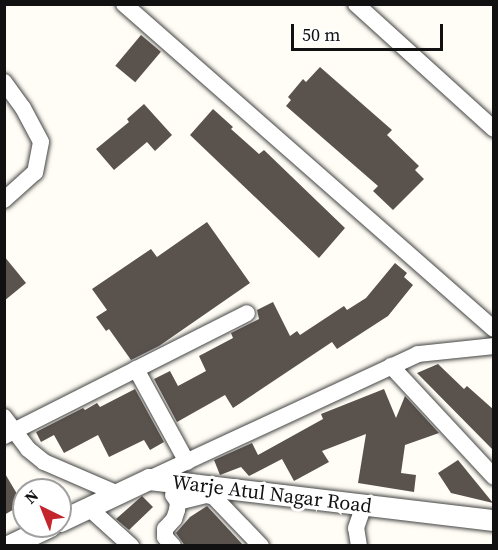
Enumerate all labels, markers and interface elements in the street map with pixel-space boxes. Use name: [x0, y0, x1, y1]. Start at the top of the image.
scale bar: [294, 12, 446, 50]
text: 50 m: [302, 22, 340, 47]
street label: Warje Atul Nagar Road: [171, 470, 373, 518]
north arrow: [12, 478, 72, 538]
text: N: [19, 484, 43, 508]

